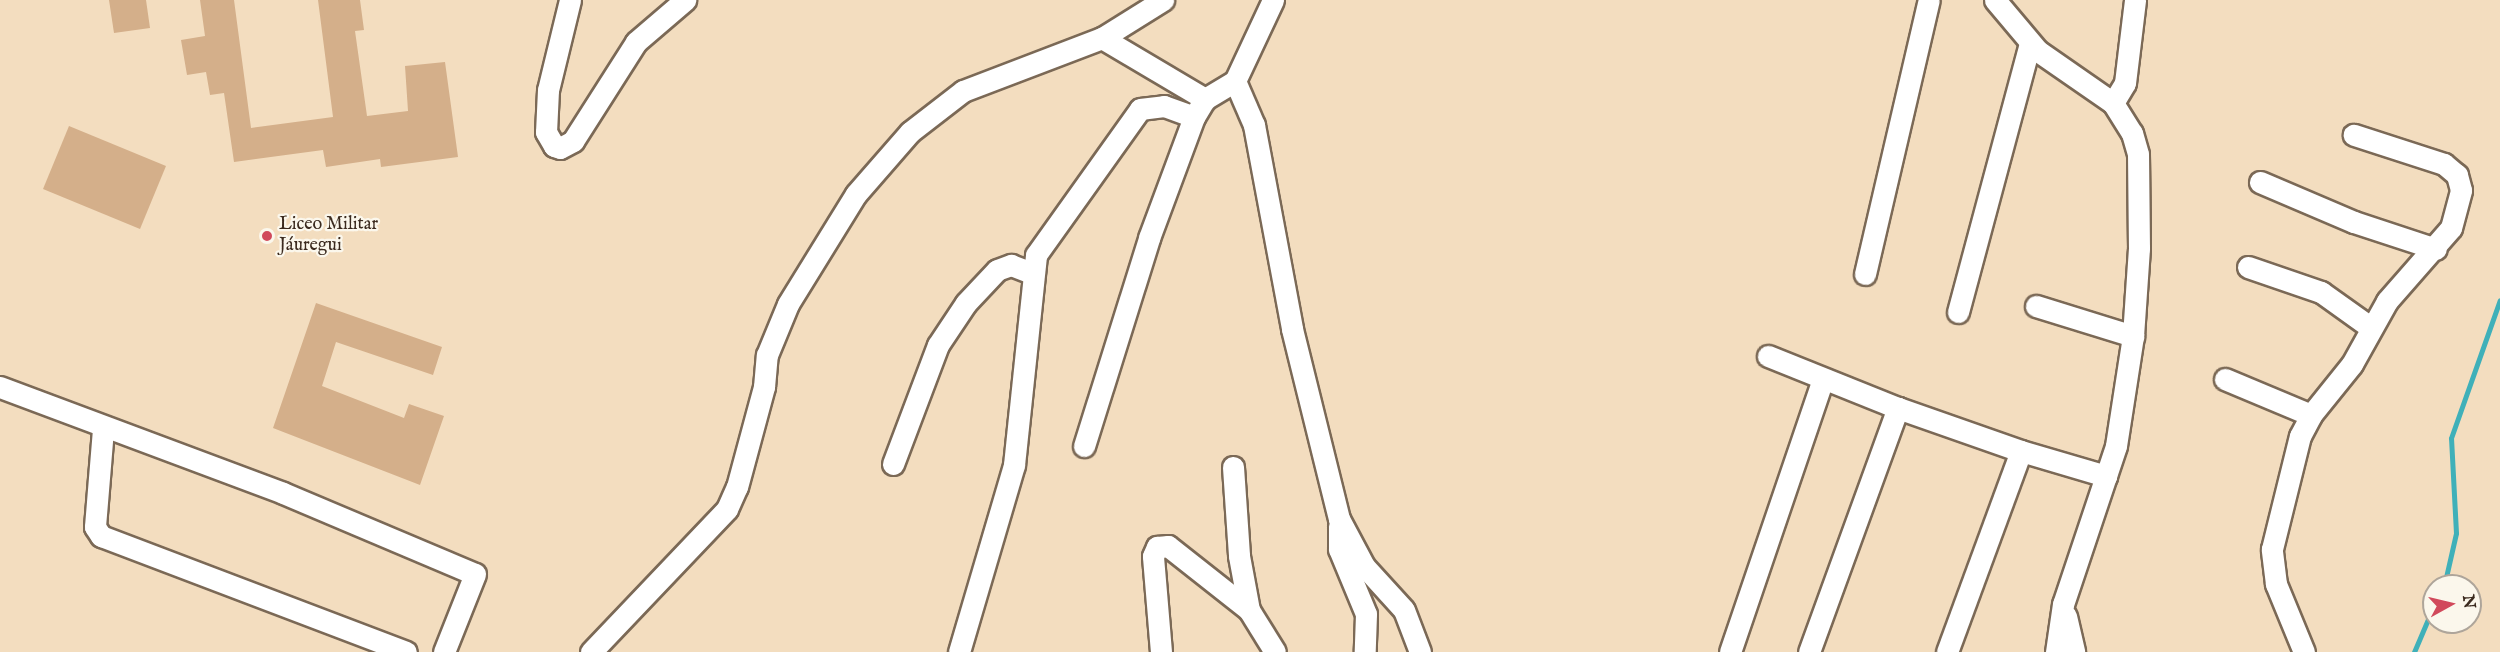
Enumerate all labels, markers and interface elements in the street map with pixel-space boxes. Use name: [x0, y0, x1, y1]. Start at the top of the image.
place label: Liceo Militar Jáuregui: [279, 215, 378, 258]
marker: Liceo Militar Jáuregui: [260, 229, 274, 243]
north arrow: [2422, 574, 2482, 634]
text: N: [2457, 594, 2479, 610]

